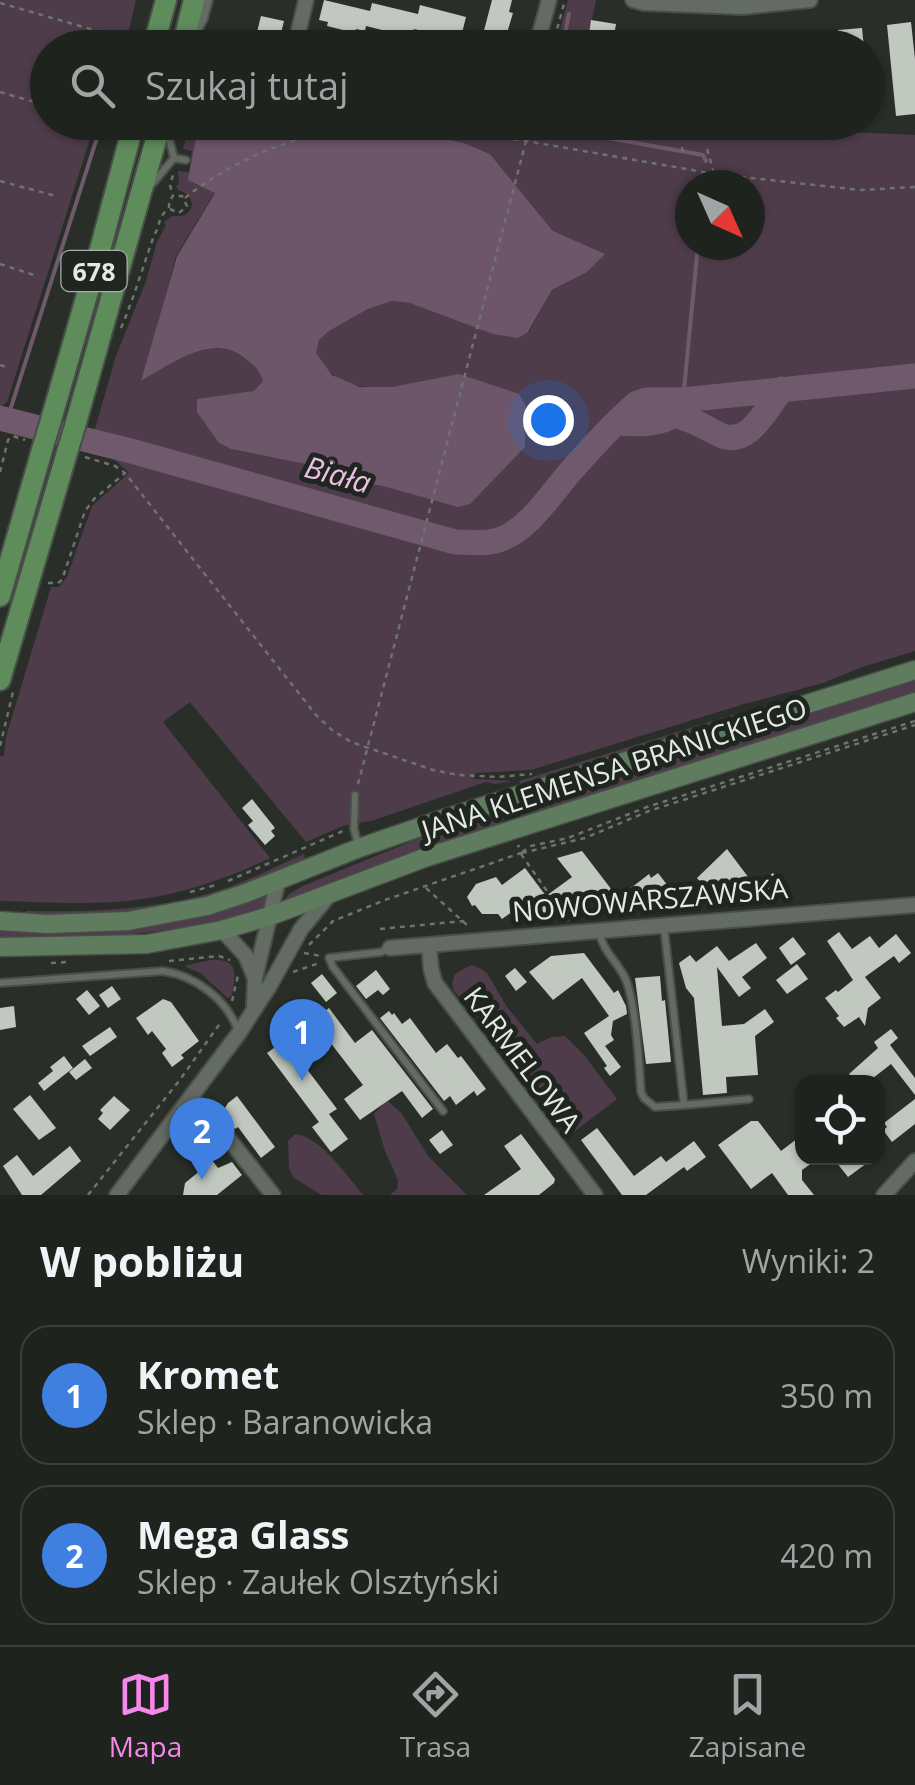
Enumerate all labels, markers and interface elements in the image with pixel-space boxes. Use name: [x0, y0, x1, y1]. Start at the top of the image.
search box: [30, 30, 885, 140]
icon: search: [65, 58, 120, 113]
text: Szukaj tutaj: [145, 59, 349, 111]
north arrow: [675, 170, 765, 260]
road number: 678: [62, 251, 126, 291]
your location: [523, 395, 574, 446]
water label: Biała: [300, 446, 376, 502]
street label: JANA KLEMENSA BRANICKIEGO: [414, 688, 812, 849]
street label: NOWOWARSZAWSKA: [511, 868, 790, 930]
street label: KARMELOWA: [456, 979, 590, 1140]
pin: 1: [270, 998, 334, 1081]
map controls: [795, 1075, 885, 1165]
button: locate: [795, 1075, 885, 1165]
pin: 2: [170, 1098, 234, 1180]
text: W pobliżu: [40, 1232, 244, 1289]
text: Wyniki: 2: [742, 1239, 875, 1282]
text: Kromet: [137, 1348, 279, 1400]
text: 1: [65, 1374, 84, 1417]
text: 350 m: [780, 1374, 873, 1417]
text: Sklep · Baranowicka: [137, 1400, 433, 1443]
text: Mega Glass: [137, 1508, 349, 1560]
text: 2: [65, 1534, 84, 1577]
text: 420 m: [780, 1534, 873, 1577]
text: Sklep · Zaułek Olsztyński: [137, 1560, 499, 1603]
tab: Mapa: [109, 1667, 182, 1765]
tab: Trasa: [400, 1667, 471, 1765]
tab: Zapisane: [689, 1667, 806, 1765]

